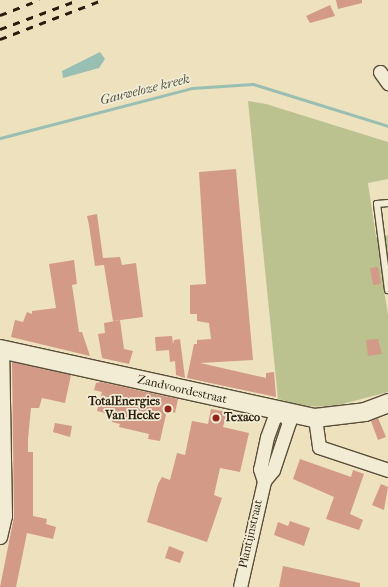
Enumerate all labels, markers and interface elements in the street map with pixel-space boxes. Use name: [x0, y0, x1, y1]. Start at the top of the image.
water label: Gauweloze kreek: [99, 71, 191, 109]
street label: Zandvoordestraat: [136, 373, 228, 407]
place label: TotalEnergies Van Hecke: [88, 395, 160, 423]
marker: TotalEnergies Van Hecke: [163, 404, 173, 414]
place label: Texaco: [224, 411, 260, 425]
marker: Texaco: [211, 413, 221, 423]
street label: Plantijnstraat: [236, 498, 266, 570]

